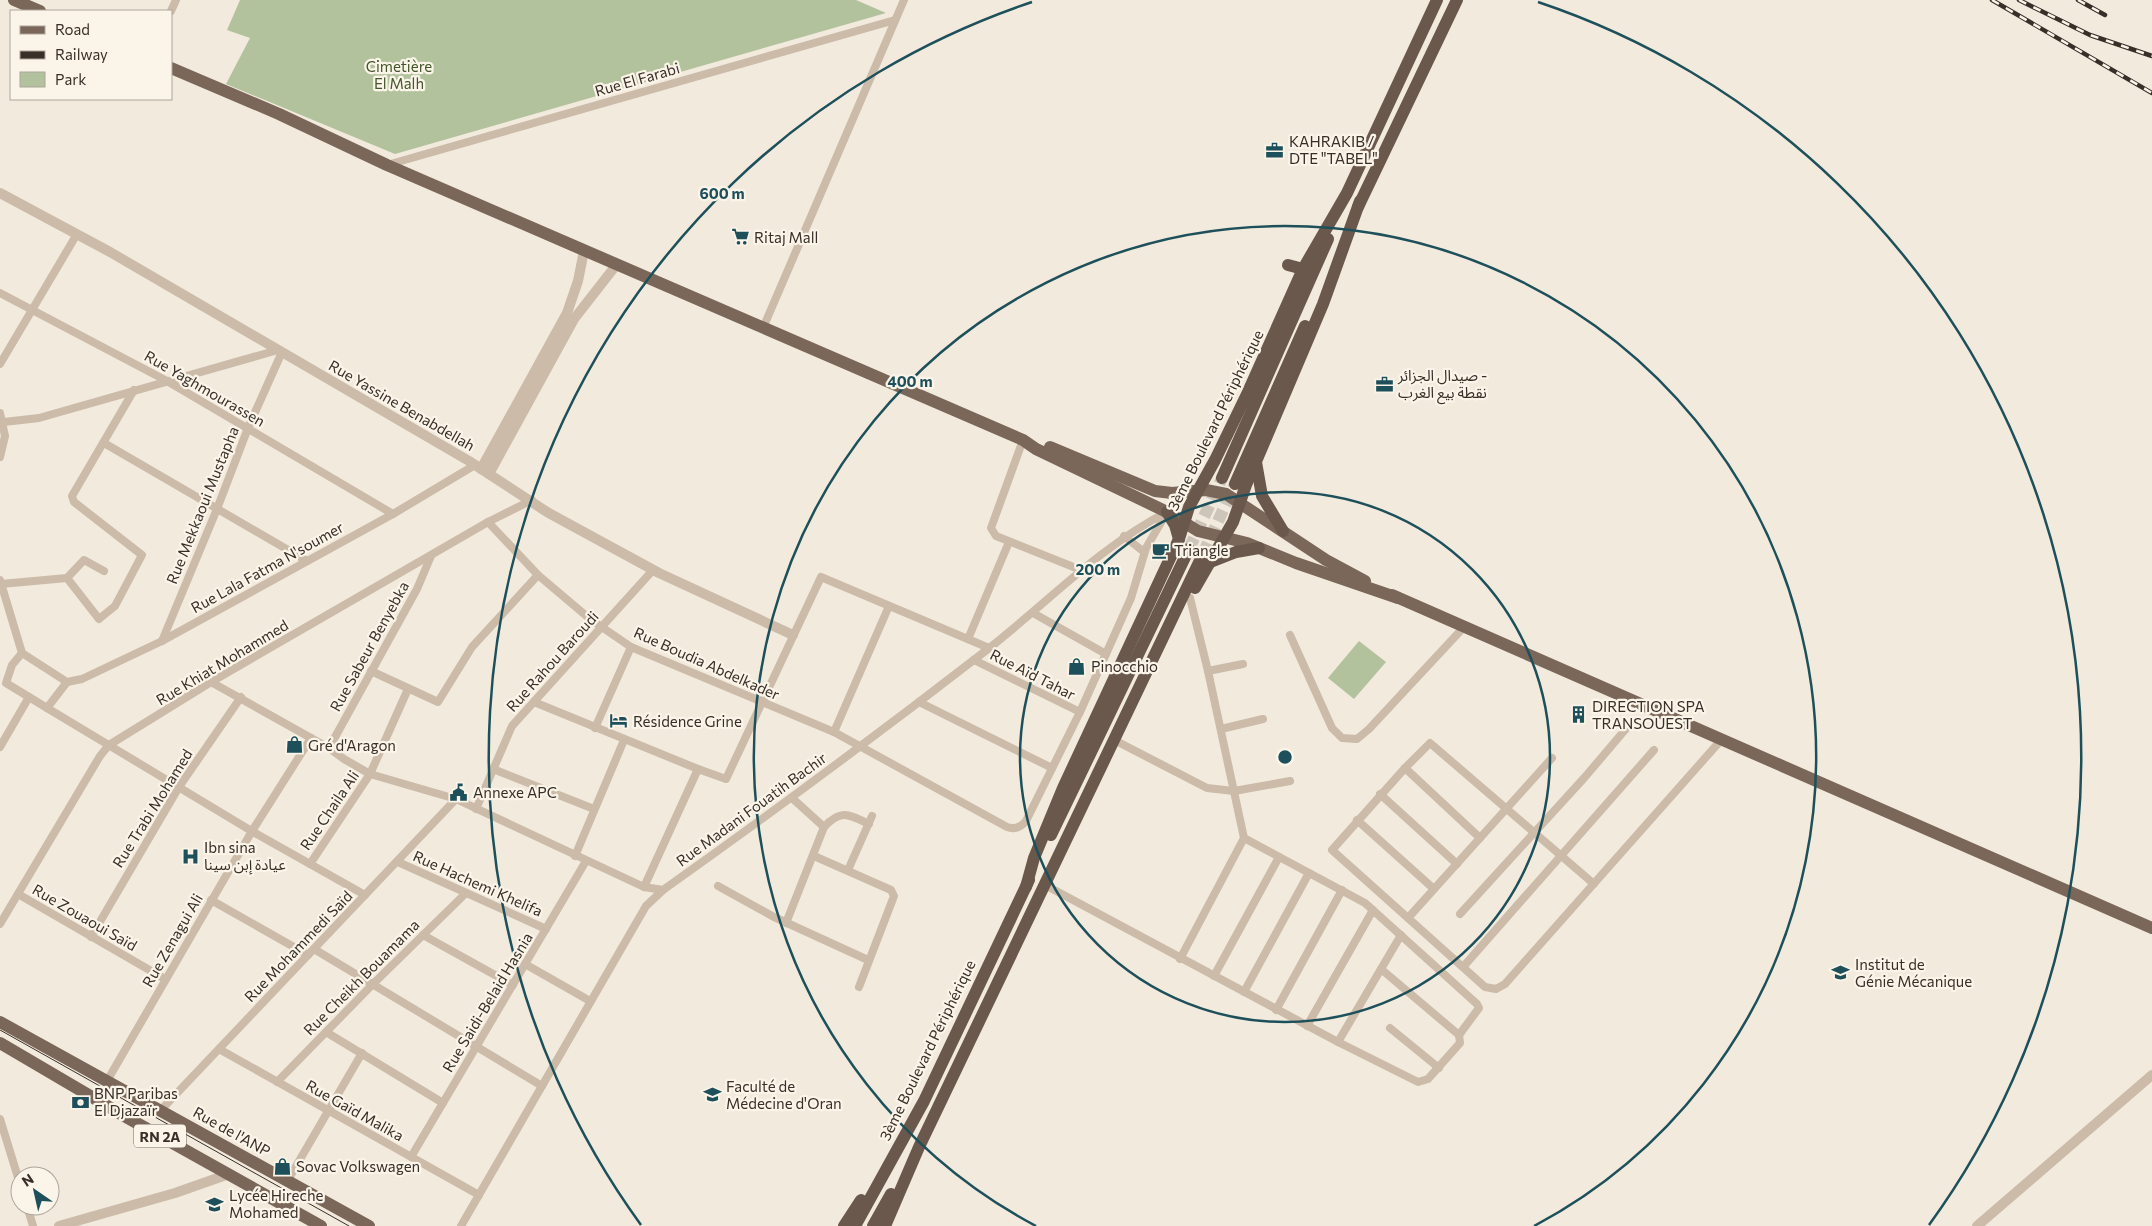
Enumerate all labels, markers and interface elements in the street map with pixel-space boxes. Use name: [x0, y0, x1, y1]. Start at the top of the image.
legend: [10, 10, 172, 100]
text: Road: [55, 20, 90, 38]
text: Railway: [55, 45, 108, 63]
park label: Cimetière El Malh: [366, 57, 432, 92]
street label: Rue El Farabi: [593, 58, 681, 100]
text: Park: [55, 70, 86, 88]
place label: KAHRAKIB / DTE "TABEL": [1289, 132, 1378, 167]
office icon: KAHRAKIB / DTE "TABEL": [1265, 140, 1285, 160]
text: 600 m: [699, 184, 745, 202]
supermarket icon: Ritaj Mall: [730, 227, 750, 247]
place label: Ritaj Mall: [754, 228, 818, 246]
street label: 3ème Boulevard Périphérique: [1163, 327, 1267, 513]
street label: Rue Yaghmourassen: [142, 346, 268, 430]
street label: Rue Yassine Benabdellah: [326, 356, 478, 454]
place label: صيدال الجزائر - نقطة بيع الغرب: [1397, 366, 1487, 405]
text: 400 m: [887, 372, 933, 390]
office icon: صيدال الجزائر - نقطة بيع الغرب: [1374, 374, 1394, 394]
street label: Rue Mekkaoui Mustapha: [162, 424, 242, 586]
street label: Rue Lala Fatma N'soumer: [188, 518, 346, 616]
cafe icon: Triangle: [1150, 540, 1170, 560]
place label: Triangle: [1174, 541, 1229, 559]
text: 200 m: [1076, 560, 1120, 578]
street label: Rue Sabeur Benyebka: [326, 578, 412, 714]
street label: Rue Rahou Baroudi: [502, 607, 602, 715]
street label: Rue Khiat Mohammed: [153, 615, 291, 709]
street label: Rue Boudia Abdelkader: [631, 623, 783, 703]
street label: Rue Aïd Tahar: [987, 645, 1079, 703]
shop icon: Pinocchio: [1067, 656, 1087, 676]
place label: Pinocchio: [1091, 657, 1158, 675]
place label: DIRECTION SPA TRANSOUEST: [1592, 697, 1704, 732]
building icon: DIRECTION SPA TRANSOUEST: [1568, 705, 1588, 725]
hotel icon: Résidence Grine: [609, 711, 629, 731]
place label: Résidence Grine: [633, 712, 742, 730]
shop icon: Gré d'Aragon: [284, 735, 304, 755]
place label: Gré d'Aragon: [308, 736, 396, 754]
street label: Rue Trabi Mohamed: [108, 745, 196, 871]
street label: Rue Madani Fouatih Bachir: [672, 748, 830, 870]
centre of rings: [1276, 748, 1294, 766]
street label: Rue Chaila Ali: [296, 767, 362, 853]
public building icon: Annexe APC: [449, 782, 469, 802]
place label: Annexe APC: [473, 783, 557, 801]
place label: Ibn sina عيادة إبن سينا: [204, 838, 286, 875]
hospital icon: Ibn sina عيادة إبن سينا: [180, 846, 200, 866]
street label: Rue Hachemi Khelifa: [410, 846, 546, 920]
street label: Rue Zouaoui Saïd: [30, 880, 140, 954]
street label: Rue Mohammedi Saïd: [240, 887, 356, 1005]
street label: Rue Zenagui Ali: [138, 890, 206, 990]
street label: Rue Cheikh Bouamama: [299, 915, 423, 1039]
street label: Rue Saidi-Belaid Hasnia: [438, 929, 536, 1075]
place label: Institut de Génie Mécanique: [1855, 955, 1972, 990]
street label: 3ème Boulevard Périphérique: [875, 957, 979, 1143]
school or university icon: Institut de Génie Mécanique: [1831, 963, 1851, 983]
street label: Rue Gaïd Malika: [303, 1076, 407, 1144]
place label: Faculté de Médecine d'Oran: [726, 1077, 842, 1112]
place label: BNP Paribas El Djazaïr: [94, 1084, 178, 1119]
school or university icon: Faculté de Médecine d'Oran: [702, 1085, 722, 1105]
bank icon: BNP Paribas El Djazaïr: [70, 1092, 90, 1112]
street label: Rue de l'ANP: [190, 1102, 274, 1160]
road number: RN 2A: [134, 1124, 186, 1148]
shop icon: Sovac Volkswagen: [272, 1156, 292, 1176]
place label: Sovac Volkswagen: [296, 1157, 420, 1175]
north arrow: [10, 1166, 60, 1216]
text: N: [18, 1170, 37, 1190]
place label: Lycée Hireche Mohamed: [229, 1186, 324, 1221]
school or university icon: Lycée Hireche Mohamed: [205, 1194, 225, 1214]

